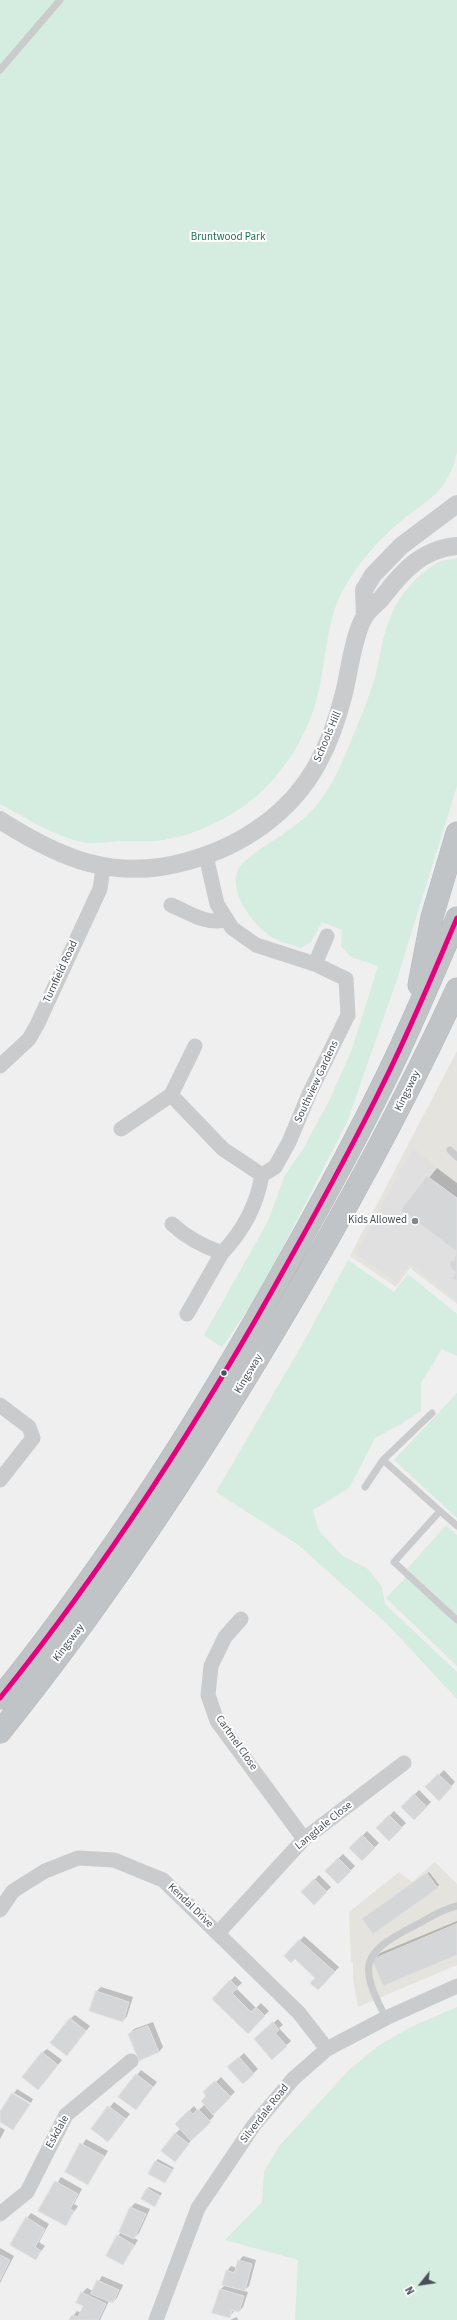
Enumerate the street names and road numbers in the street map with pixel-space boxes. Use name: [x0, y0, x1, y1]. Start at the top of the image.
street label: Schools Hill: [311, 710, 345, 764]
street label: Turnfield Road: [41, 939, 81, 1005]
street label: Southview Gardens: [292, 1039, 342, 1125]
street label: Kingsway: [392, 1068, 424, 1114]
street label: Kingsway: [232, 1352, 266, 1396]
street label: Kingsway: [51, 1622, 87, 1664]
street label: Cartmel Close: [212, 1713, 260, 1773]
street label: Langdale Close: [293, 1799, 355, 1853]
street label: Kendal Drive: [164, 1881, 216, 1931]
street label: Silverdale Road: [238, 2082, 292, 2146]
street label: Eskdale: [44, 2113, 72, 2151]

